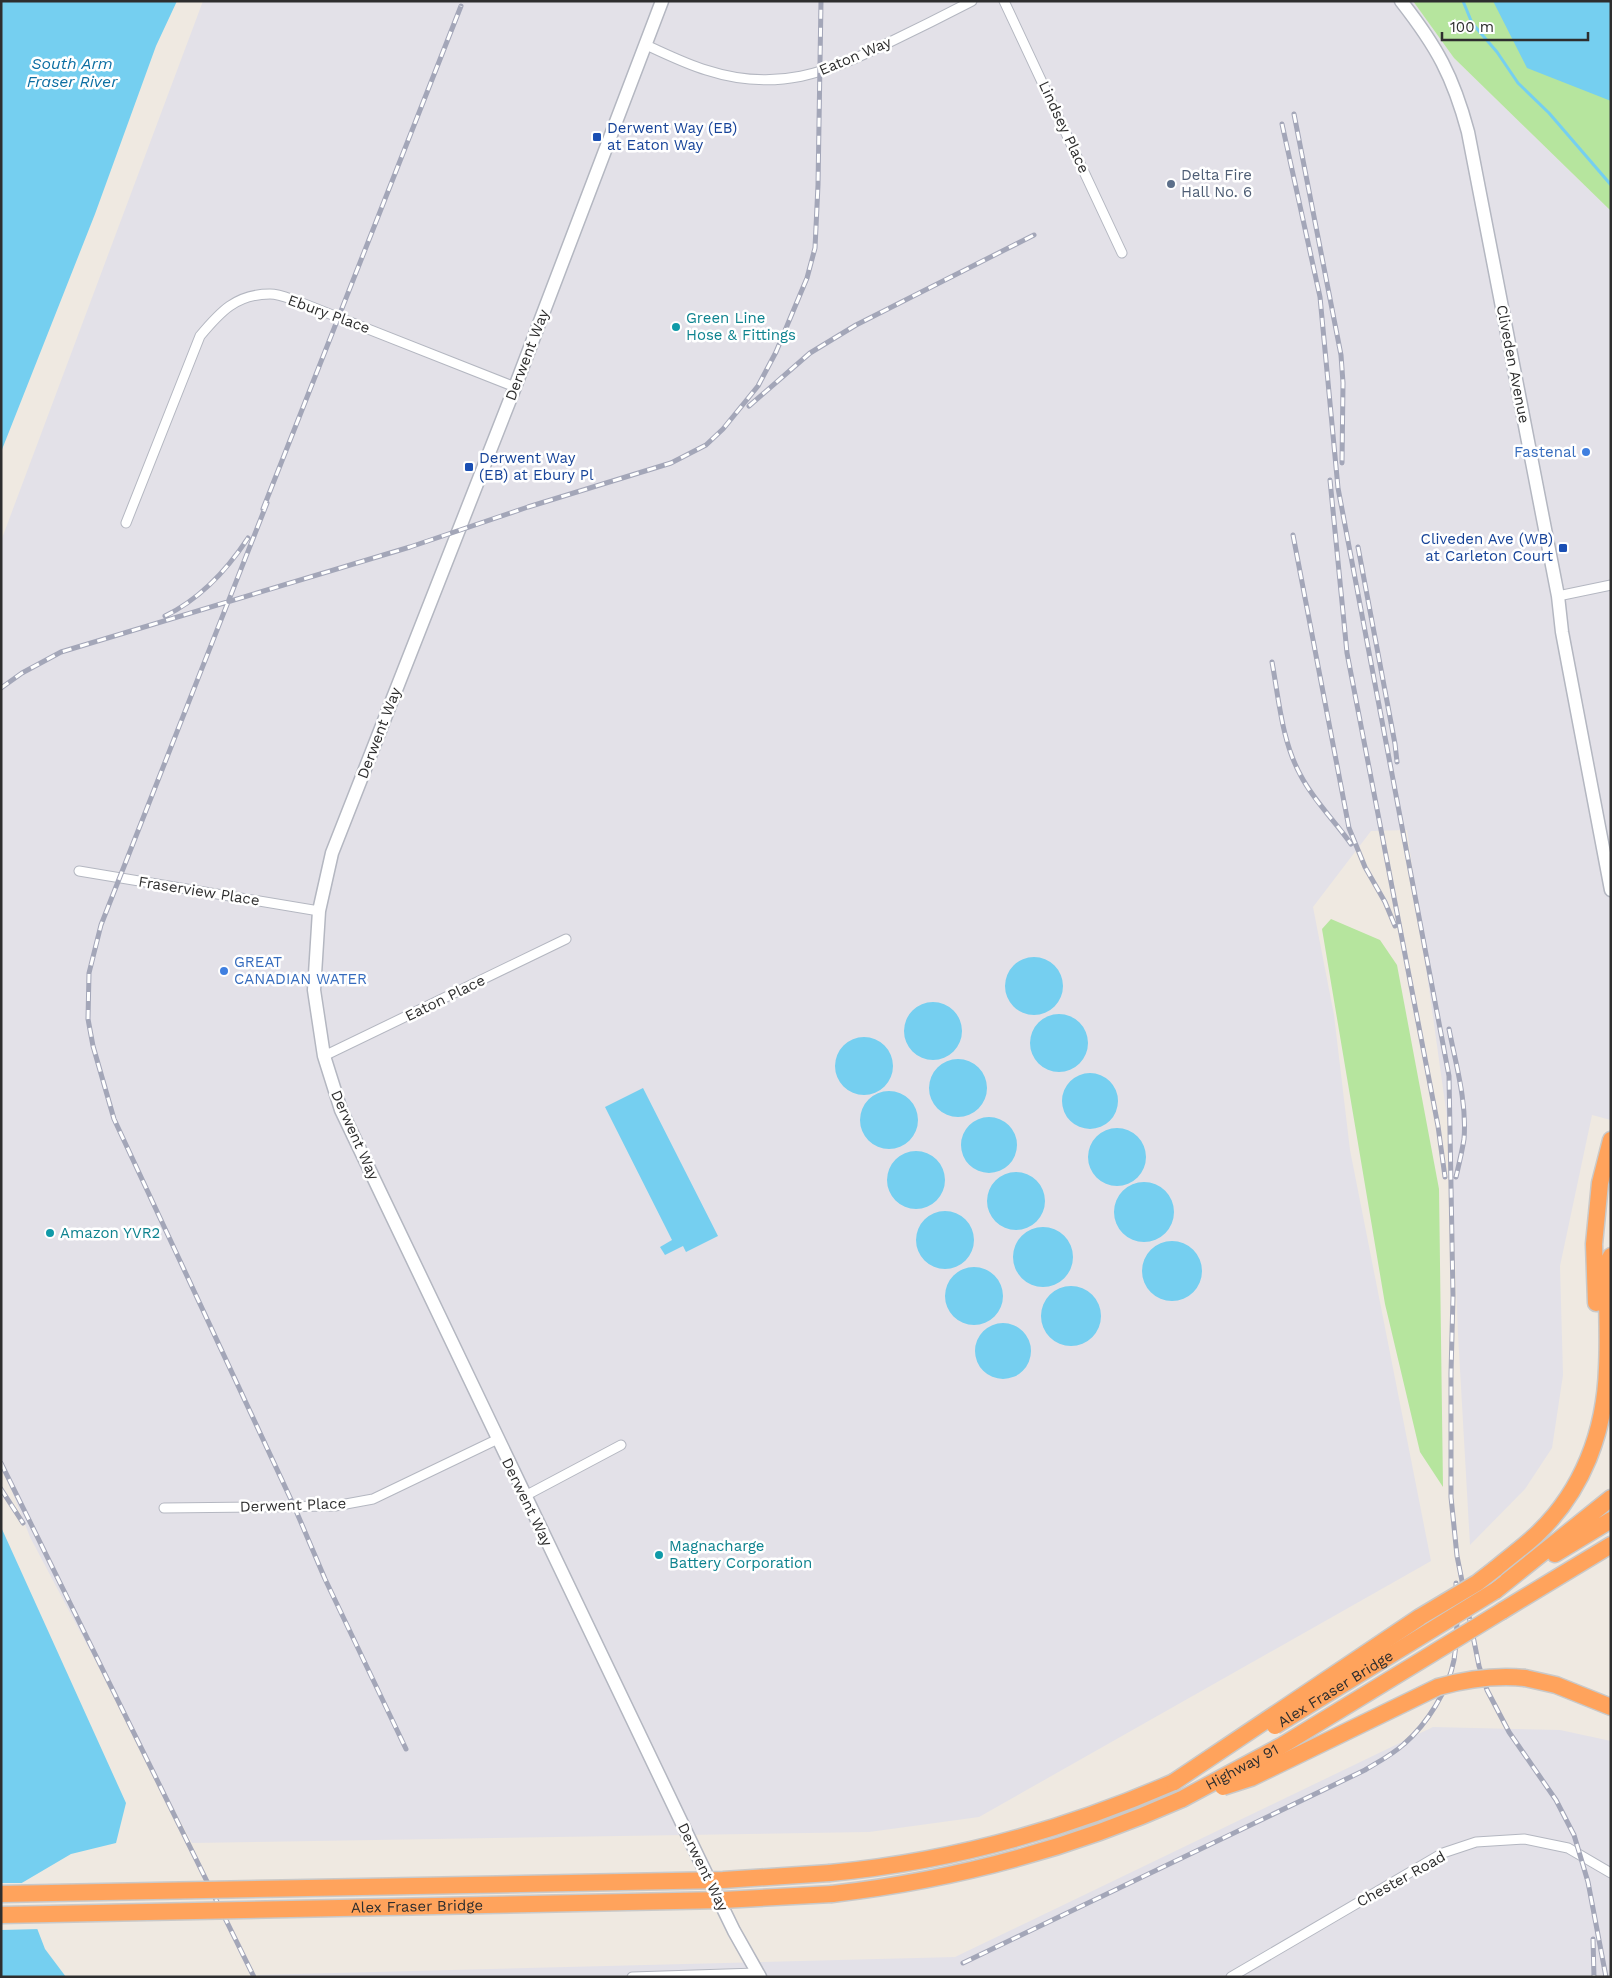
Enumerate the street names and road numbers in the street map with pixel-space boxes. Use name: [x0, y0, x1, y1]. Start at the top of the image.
street label: Eaton Way: [816, 33, 894, 79]
street label: Lindsey Place: [1035, 78, 1093, 176]
street label: Ebury Place: [285, 291, 373, 337]
street label: Cliveden Avenue: [1493, 303, 1533, 425]
street label: Derwent Way: [501, 307, 553, 403]
street label: Derwent Way: [353, 685, 405, 781]
street label: Fraserview Place: [137, 873, 261, 909]
street label: Eaton Place: [402, 971, 488, 1025]
street label: Derwent Way: [327, 1087, 383, 1183]
street label: Derwent Way: [498, 1455, 556, 1549]
street label: Derwent Place: [240, 1494, 346, 1516]
street label: Alex Fraser Bridge: [1275, 1647, 1397, 1731]
street label: Highway 91: [1202, 1740, 1282, 1794]
street label: Derwent Way: [674, 1820, 732, 1914]
street label: Chester Road: [1354, 1847, 1448, 1911]
street label: Alex Fraser Bridge: [351, 1896, 483, 1917]

